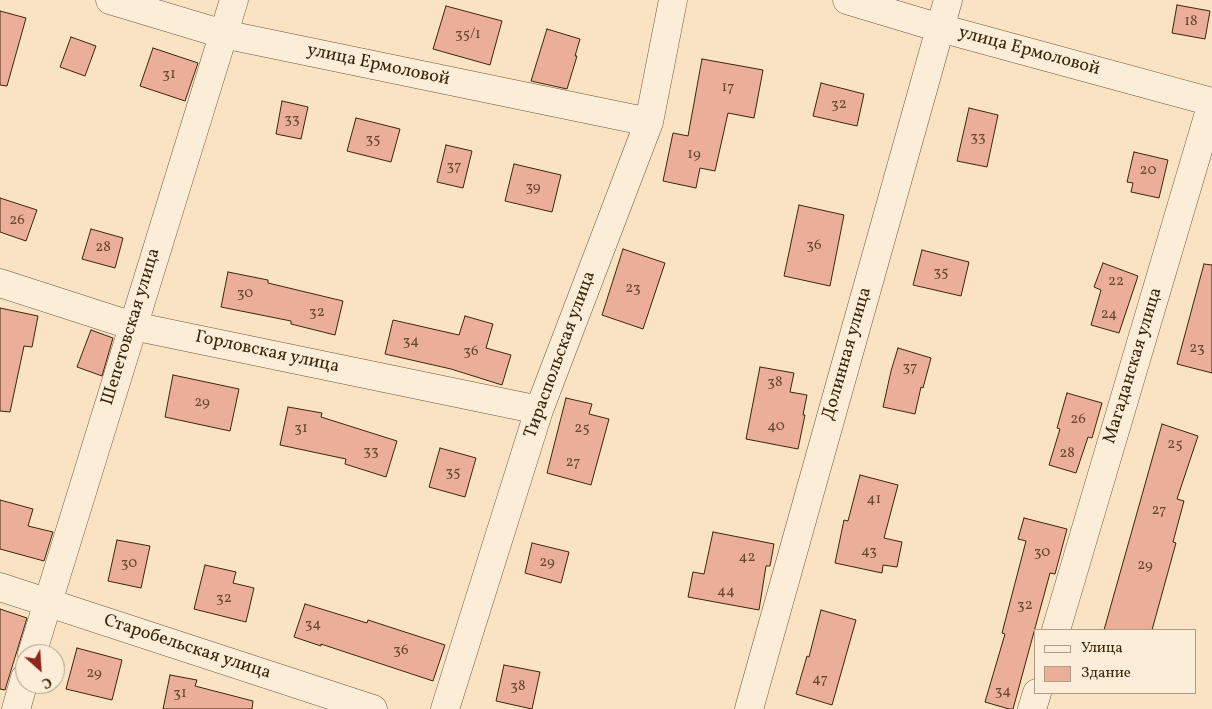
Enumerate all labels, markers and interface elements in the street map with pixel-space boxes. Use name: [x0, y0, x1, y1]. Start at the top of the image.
house number: 18: [1184, 13, 1198, 31]
street label: улица Ермоловой: [956, 23, 1102, 81]
house number: 35/1: [455, 26, 481, 44]
street label: улица Ермоловой: [305, 40, 451, 92]
house number: 31: [162, 66, 176, 84]
house number: 17: [721, 79, 735, 97]
house number: 32: [831, 96, 847, 114]
house number: 33: [284, 111, 300, 129]
house number: 33: [970, 129, 986, 147]
house number: 35: [366, 131, 380, 149]
house number: 19: [687, 146, 701, 164]
house number: 37: [447, 158, 461, 176]
house number: 20: [1140, 162, 1156, 180]
house number: 39: [525, 179, 541, 197]
house number: 26: [9, 212, 25, 230]
house number: 36: [806, 237, 822, 255]
house number: 28: [95, 239, 111, 257]
street label: Шепетовская улица: [98, 246, 166, 408]
house number: 35: [934, 264, 948, 282]
street label: Тираспольская улица: [521, 268, 601, 442]
house number: 22: [1108, 273, 1124, 291]
house number: 23: [625, 280, 641, 298]
house number: 30: [237, 285, 253, 303]
street label: Долинная улица: [819, 285, 877, 423]
street label: Магаданская улица: [1100, 285, 1168, 447]
house number: 32: [309, 304, 325, 322]
house number: 24: [1101, 306, 1117, 324]
street label: Горловская улица: [193, 327, 341, 379]
house number: 34: [403, 333, 419, 351]
house number: 23: [1189, 340, 1205, 358]
house number: 36: [463, 343, 479, 361]
house number: 37: [903, 359, 917, 377]
house number: 38: [767, 374, 783, 392]
house number: 29: [194, 394, 210, 412]
house number: 26: [1070, 411, 1086, 429]
house number: 40: [767, 418, 785, 436]
house number: 31: [294, 420, 308, 438]
house number: 25: [574, 420, 590, 438]
house number: 25: [1167, 436, 1183, 454]
house number: 33: [363, 443, 379, 461]
house number: 28: [1059, 445, 1075, 463]
house number: 27: [566, 454, 580, 472]
house number: 35: [446, 464, 460, 482]
house number: 41: [867, 491, 881, 509]
house number: 27: [1152, 502, 1166, 520]
house number: 43: [861, 543, 877, 561]
house number: 30: [1034, 544, 1050, 562]
house number: 42: [738, 549, 756, 567]
house number: 29: [539, 554, 555, 572]
house number: 30: [121, 555, 137, 573]
house number: 29: [1137, 557, 1153, 575]
house number: 44: [717, 583, 735, 601]
house number: 32: [216, 590, 232, 608]
house number: 32: [1017, 597, 1033, 615]
street label: Старобельская улица: [101, 611, 273, 685]
house number: 34: [305, 616, 321, 634]
legend: [1034, 629, 1197, 694]
text: Улица: [1081, 638, 1123, 659]
house number: 36: [393, 642, 409, 660]
north arrow: [15, 644, 65, 694]
text: Здание: [1081, 663, 1131, 684]
house number: 29: [86, 665, 102, 683]
house number: 47: [812, 671, 828, 689]
text: С: [38, 672, 55, 693]
house number: 38: [510, 678, 526, 696]
house number: 34: [995, 683, 1011, 701]
house number: 31: [173, 685, 187, 703]

